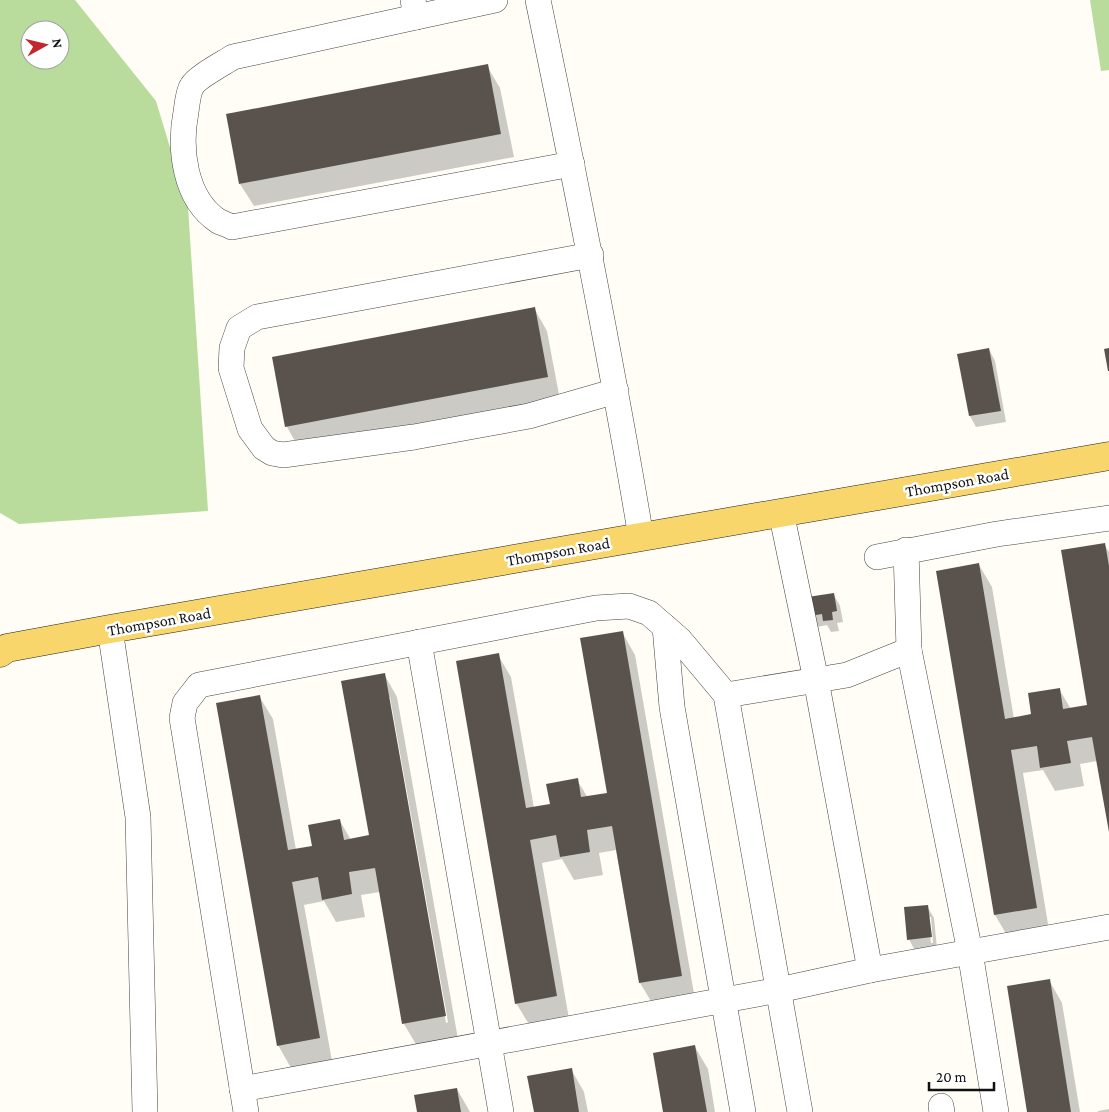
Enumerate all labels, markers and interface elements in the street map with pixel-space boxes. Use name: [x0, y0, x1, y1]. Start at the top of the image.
north arrow: [20, 20, 70, 70]
text: N: [49, 37, 67, 49]
street label: Thompson Road: [904, 465, 1011, 501]
street label: Thompson Road: [505, 534, 612, 570]
street label: Thompson Road: [106, 604, 213, 640]
scale bar: [929, 1060, 994, 1092]
text: 20 m: [936, 1069, 967, 1085]

